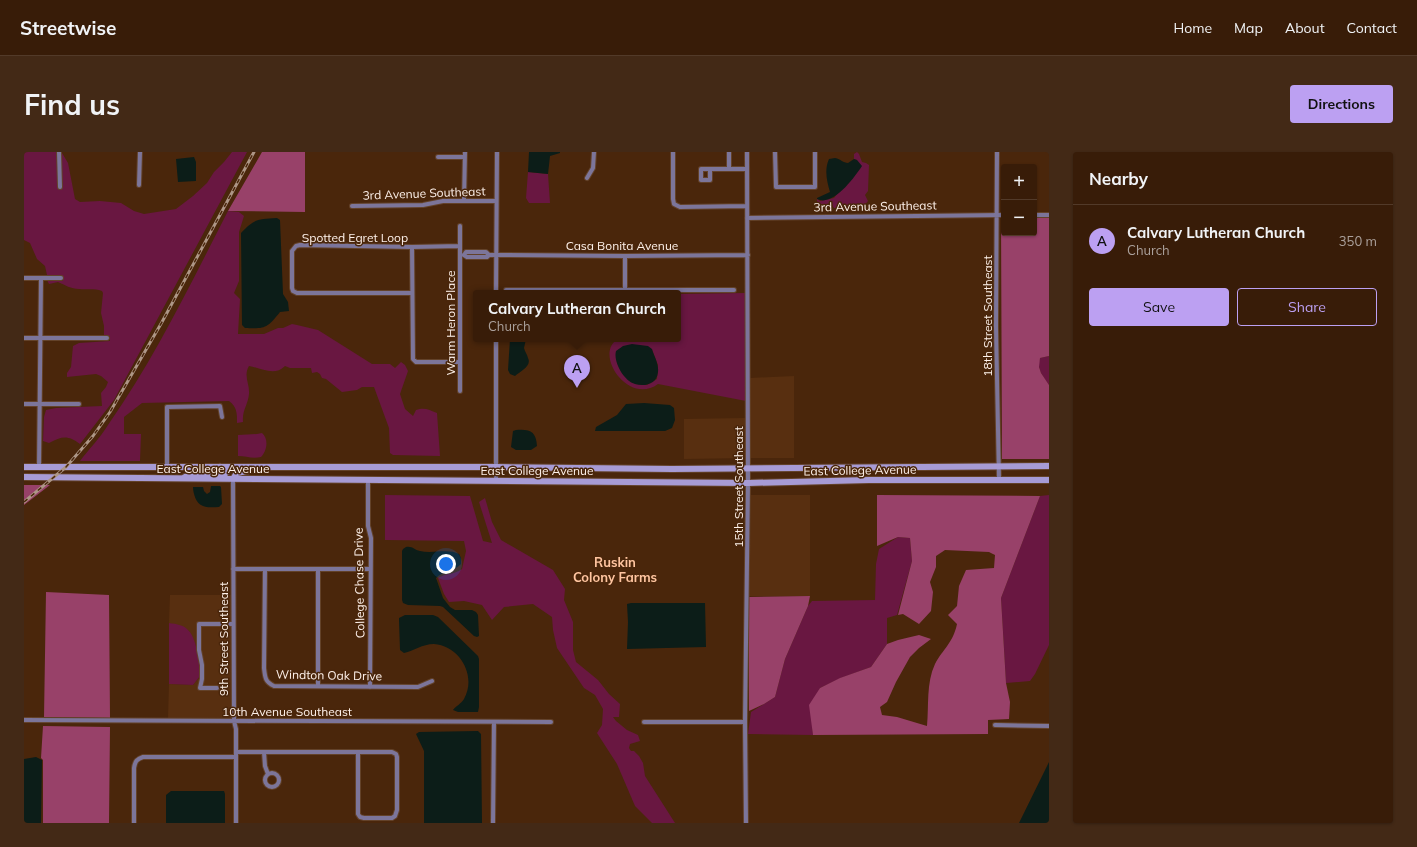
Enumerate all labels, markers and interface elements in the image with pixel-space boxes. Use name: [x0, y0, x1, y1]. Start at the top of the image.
text: Streetwise: [20, 16, 116, 40]
text: Home: [1173, 19, 1212, 37]
text: Map: [1234, 19, 1263, 37]
text: About: [1285, 19, 1325, 37]
text: Contact: [1347, 19, 1397, 37]
button: Directions: [1290, 85, 1393, 123]
text: Find us: [24, 87, 120, 122]
map controls: [1001, 164, 1037, 236]
button: +: [1001, 164, 1037, 200]
text: Nearby: [1089, 168, 1148, 189]
street label: 3rd Avenue Southeast: [362, 183, 486, 203]
street label: 3rd Avenue Southeast: [813, 197, 937, 215]
button: −: [1001, 200, 1037, 236]
text: Calvary Lutheran Church: [1127, 223, 1305, 242]
street label: Spotted Egret Loop: [302, 230, 408, 245]
text: A: [1097, 233, 1107, 249]
text: 350 m: [1339, 233, 1377, 249]
street label: Casa Bonita Avenue: [566, 238, 678, 253]
text: Church: [1127, 242, 1170, 258]
street label: 18th Street Southeast: [980, 255, 995, 377]
street label: Warm Heron Place: [443, 270, 458, 376]
button: Save: [1089, 288, 1229, 326]
button: Share: [1237, 288, 1377, 326]
popup: [473, 290, 681, 342]
text: Calvary Lutheran Church: [488, 299, 666, 318]
text: Church: [488, 318, 531, 334]
pin: A: [564, 355, 590, 388]
street label: 15th Street Southeast: [731, 426, 746, 548]
street label: East College Avenue: [157, 461, 269, 476]
street label: East College Avenue: [803, 462, 917, 478]
street label: East College Avenue: [481, 463, 593, 478]
street label: College Chase Drive: [351, 527, 367, 639]
your location: [436, 554, 456, 574]
district label: Ruskin Colony Farms: [573, 554, 657, 586]
street label: 9th Street Southeast: [216, 582, 231, 696]
street label: Windton Oak Drive: [276, 667, 382, 683]
street label: 10th Avenue Southeast: [222, 704, 352, 719]

